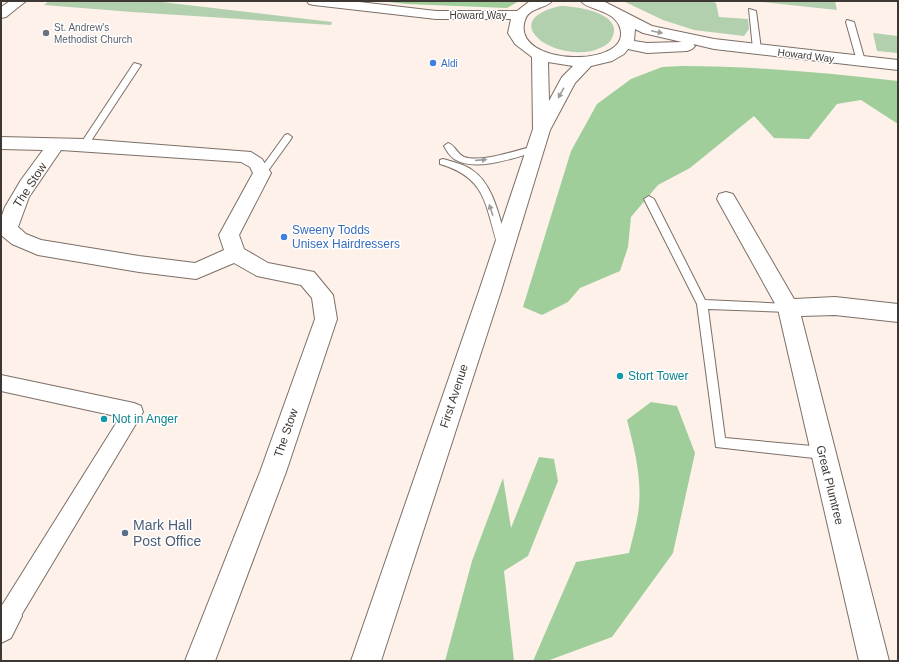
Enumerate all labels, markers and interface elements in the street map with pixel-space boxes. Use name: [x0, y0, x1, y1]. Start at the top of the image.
street label: Howard Way: [450, 10, 506, 21]
place label: St. Andrew's Methodist Church: [54, 22, 132, 45]
marker: St. Andrew's Methodist Church: [41, 28, 51, 38]
one-way arrow: [651, 29, 663, 35]
street label: Howard Way: [777, 47, 835, 64]
marker: Aldi: [428, 58, 438, 68]
place label: Aldi: [441, 58, 458, 69]
one-way arrow: [558, 88, 565, 99]
one-way arrow: [475, 157, 487, 163]
street label: The Stow: [10, 160, 50, 210]
one-way arrow: [488, 203, 494, 215]
place label: Sweeny Todds Unisex Hairdressers: [292, 223, 400, 251]
marker: Sweeny Todds Unisex Hairdressers: [279, 232, 289, 242]
street label: First Avenue: [437, 362, 471, 430]
place label: Stort Tower: [628, 369, 688, 383]
marker: Stort Tower: [615, 371, 625, 381]
street label: The Stow: [271, 406, 301, 459]
place label: Not in Anger: [112, 412, 178, 426]
marker: Not in Anger: [99, 414, 109, 424]
street label: Great Plumtree: [813, 444, 847, 526]
place label: Mark Hall Post Office: [133, 517, 201, 549]
marker: Mark Hall Post Office: [120, 528, 130, 538]

